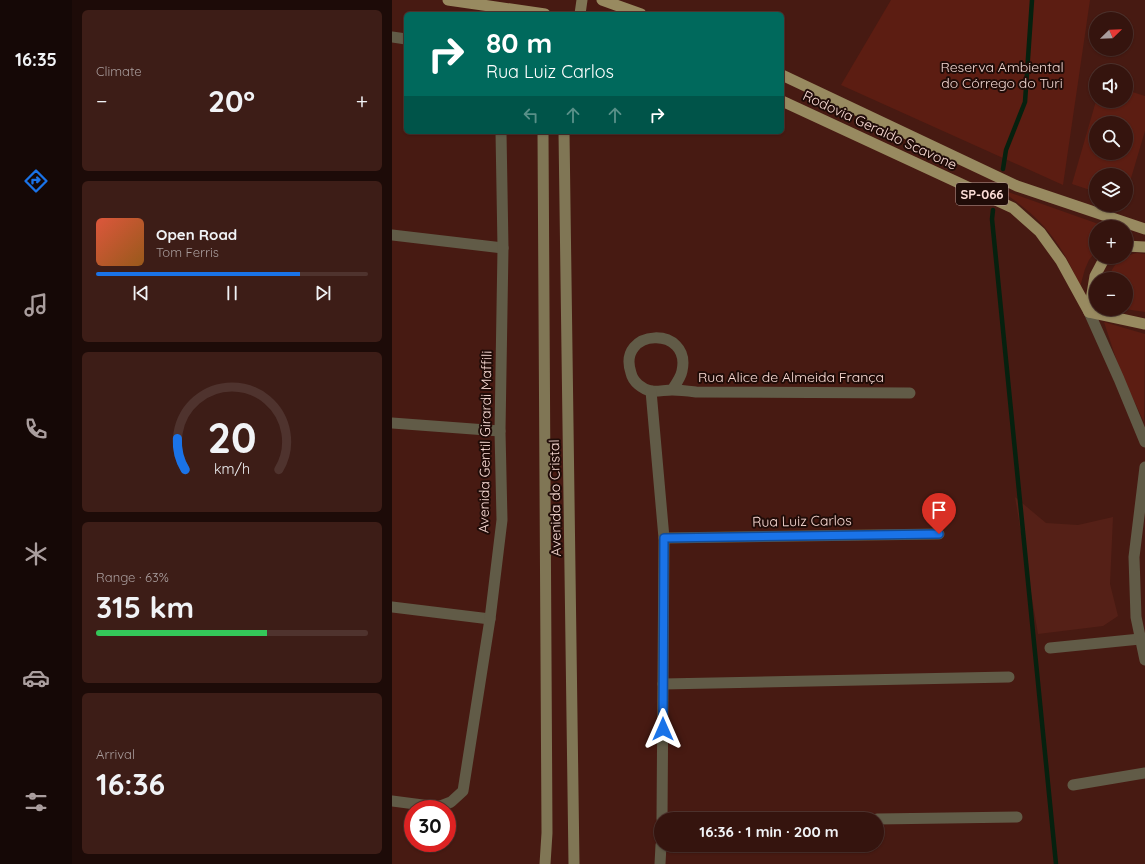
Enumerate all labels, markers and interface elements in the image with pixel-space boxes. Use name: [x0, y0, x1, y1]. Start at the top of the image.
north arrow: [1089, 12, 1133, 56]
map controls: [1089, 12, 1133, 316]
text: 80 m: [486, 25, 552, 60]
icon: right: [420, 28, 472, 80]
text: 16:35: [15, 48, 57, 71]
park label: Reserva Ambiental do Córrego do Turi: [940, 58, 1064, 92]
text: Rua Luiz Carlos: [486, 60, 614, 83]
text: Climate: [96, 63, 142, 79]
button: sound: [1089, 64, 1133, 108]
text: 20°: [208, 82, 255, 120]
street label: Rodovia Geraldo Scavone: [800, 86, 960, 174]
text: −: [96, 87, 107, 115]
text: +: [356, 87, 368, 115]
icon: left: [520, 104, 542, 126]
icon: ahead: [562, 104, 584, 126]
icon: ahead: [604, 104, 626, 126]
icon: right: [646, 104, 668, 126]
button: search: [1089, 116, 1133, 160]
icon: directions: [22, 167, 50, 195]
button: layers: [1089, 168, 1133, 212]
road number: SP-066: [956, 183, 1008, 205]
button: +: [1089, 220, 1133, 264]
text: Open Road: [156, 225, 237, 244]
text: Tom Ferris: [156, 244, 219, 260]
button: −: [1089, 272, 1133, 316]
icon: previous: [130, 282, 152, 304]
icon: pause: [221, 282, 243, 304]
icon: next: [312, 282, 334, 304]
icon: music: [22, 291, 50, 319]
street label: Avenida Gentil Girardi Maffili: [474, 351, 496, 533]
street label: Rua Alice de Almeida França: [698, 368, 884, 386]
text: 20: [207, 411, 257, 463]
icon: phone: [22, 415, 50, 443]
street label: Avenida do Cristal: [545, 439, 565, 557]
text: km/h: [214, 460, 250, 478]
pin: [922, 493, 956, 534]
icon: arrive: [928, 499, 950, 521]
street label: Rua Luiz Carlos: [752, 511, 852, 531]
icon: climate: [22, 540, 50, 568]
text: Range · 63%: [96, 569, 169, 585]
text: 315 km: [96, 588, 194, 626]
icon: car: [22, 664, 50, 692]
position arrow: [642, 708, 684, 750]
text: Arrival: [96, 746, 135, 762]
text: 16:36: [96, 765, 165, 803]
icon: filters: [22, 788, 50, 816]
speed limit sign: 30: [404, 800, 456, 852]
text: 16:36 · 1 min · 200 m: [699, 822, 839, 841]

